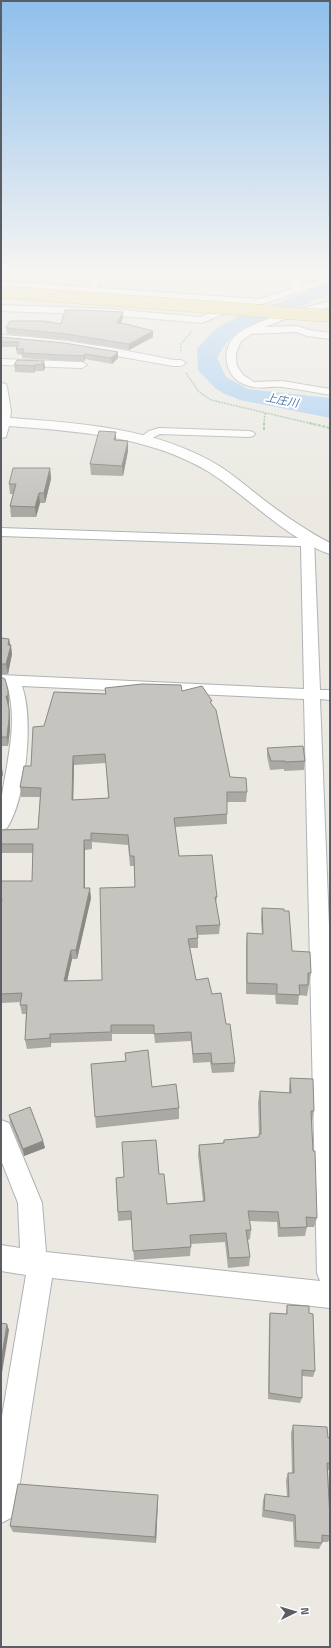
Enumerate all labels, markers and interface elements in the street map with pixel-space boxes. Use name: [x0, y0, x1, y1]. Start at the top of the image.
water label: 上庄川: [264, 389, 301, 411]
north arrow: [275, 1592, 315, 1632]
text: N: [297, 1607, 313, 1616]

